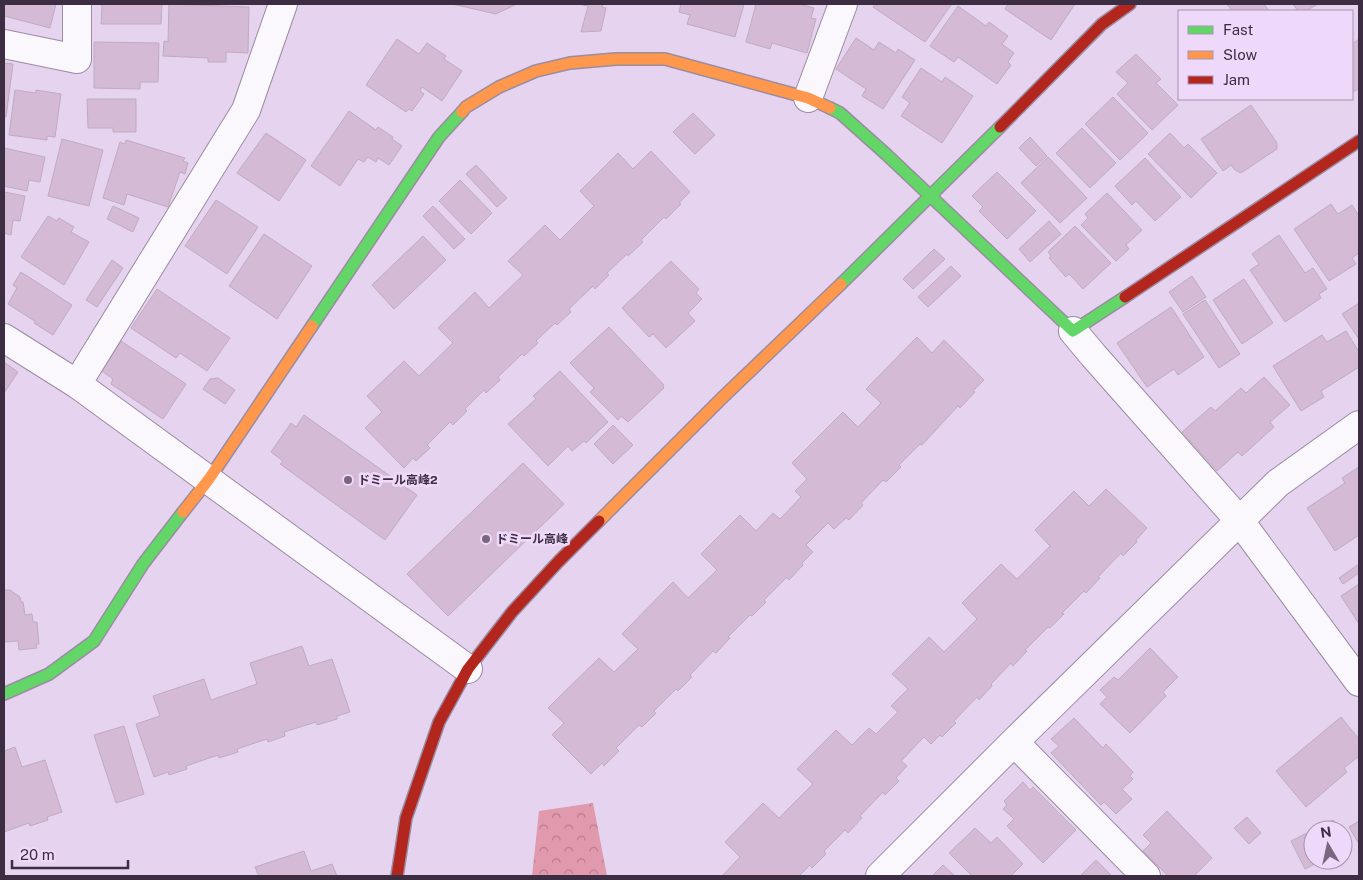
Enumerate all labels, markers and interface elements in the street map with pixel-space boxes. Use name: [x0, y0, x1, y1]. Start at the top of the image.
legend: [1178, 10, 1353, 100]
text: Fast: [1223, 21, 1253, 38]
text: Slow: [1223, 46, 1258, 63]
text: Jam: [1223, 71, 1250, 88]
place label: ドミール高峰2: [358, 473, 438, 487]
marker: ドミール高峰2: [342, 474, 354, 486]
place label: ドミール高峰: [496, 532, 568, 546]
marker: ドミール高峰: [480, 533, 492, 545]
north arrow: [1303, 820, 1353, 870]
text: N: [1319, 823, 1333, 841]
scale bar: [12, 838, 129, 870]
text: 20 m: [20, 846, 55, 863]

